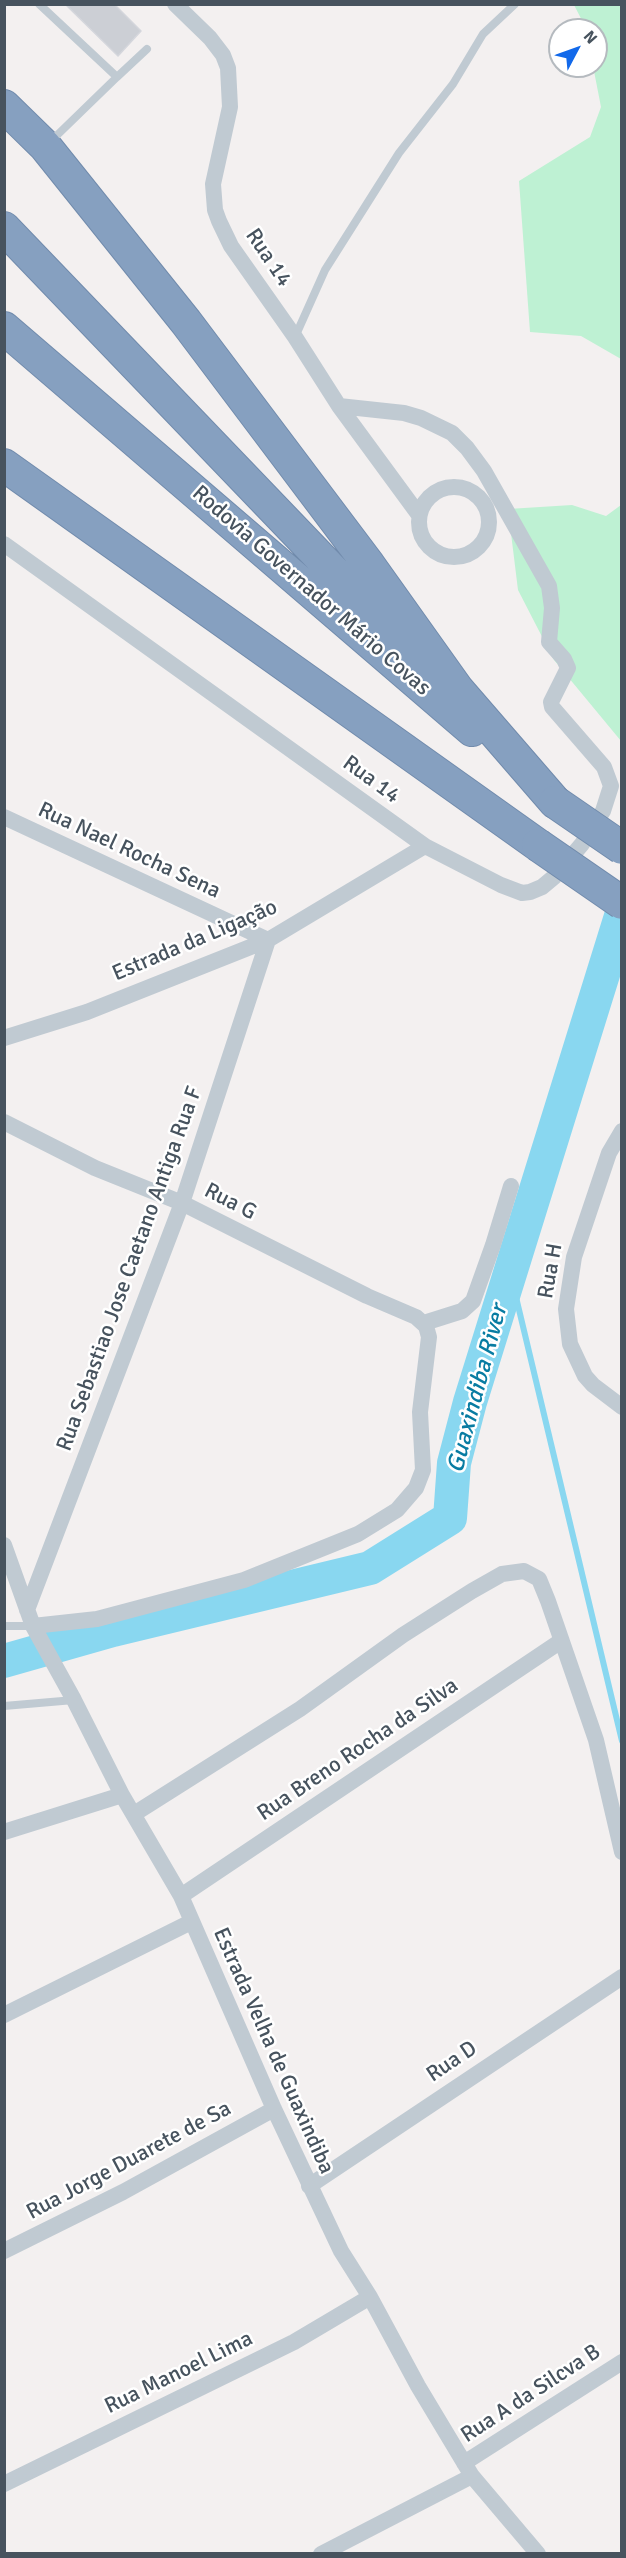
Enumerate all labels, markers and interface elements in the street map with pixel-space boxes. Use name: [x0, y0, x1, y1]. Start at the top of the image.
north arrow: [548, 18, 608, 78]
text: N: [579, 27, 601, 48]
street label: Rua 14: [239, 224, 297, 292]
street label: Rodovia Governador Mário Covas: [187, 480, 435, 702]
street label: Rua 14: [337, 750, 405, 810]
street label: Rua Nael Rocha Sena: [34, 797, 224, 905]
street label: Estrada da Ligação: [109, 894, 281, 988]
street label: Rua Sebastiao Jose Caetano Antiga Rua F: [52, 1083, 208, 1455]
street label: Rua G: [200, 1178, 260, 1226]
street label: Rua H: [533, 1241, 569, 1301]
water label: Guaxindiba River: [442, 1302, 514, 1476]
street label: Rua Breno Rocha da Silva: [253, 1673, 463, 1827]
street label: Estrada Velha de Guaxindiba: [207, 1924, 339, 2178]
street label: Rua D: [422, 2036, 482, 2088]
street label: Rua Jorge Duarete de Sa: [22, 2096, 236, 2226]
street label: Rua Manoel Lima: [101, 2326, 257, 2420]
street label: Rua A da Silcva B: [456, 2339, 606, 2449]

